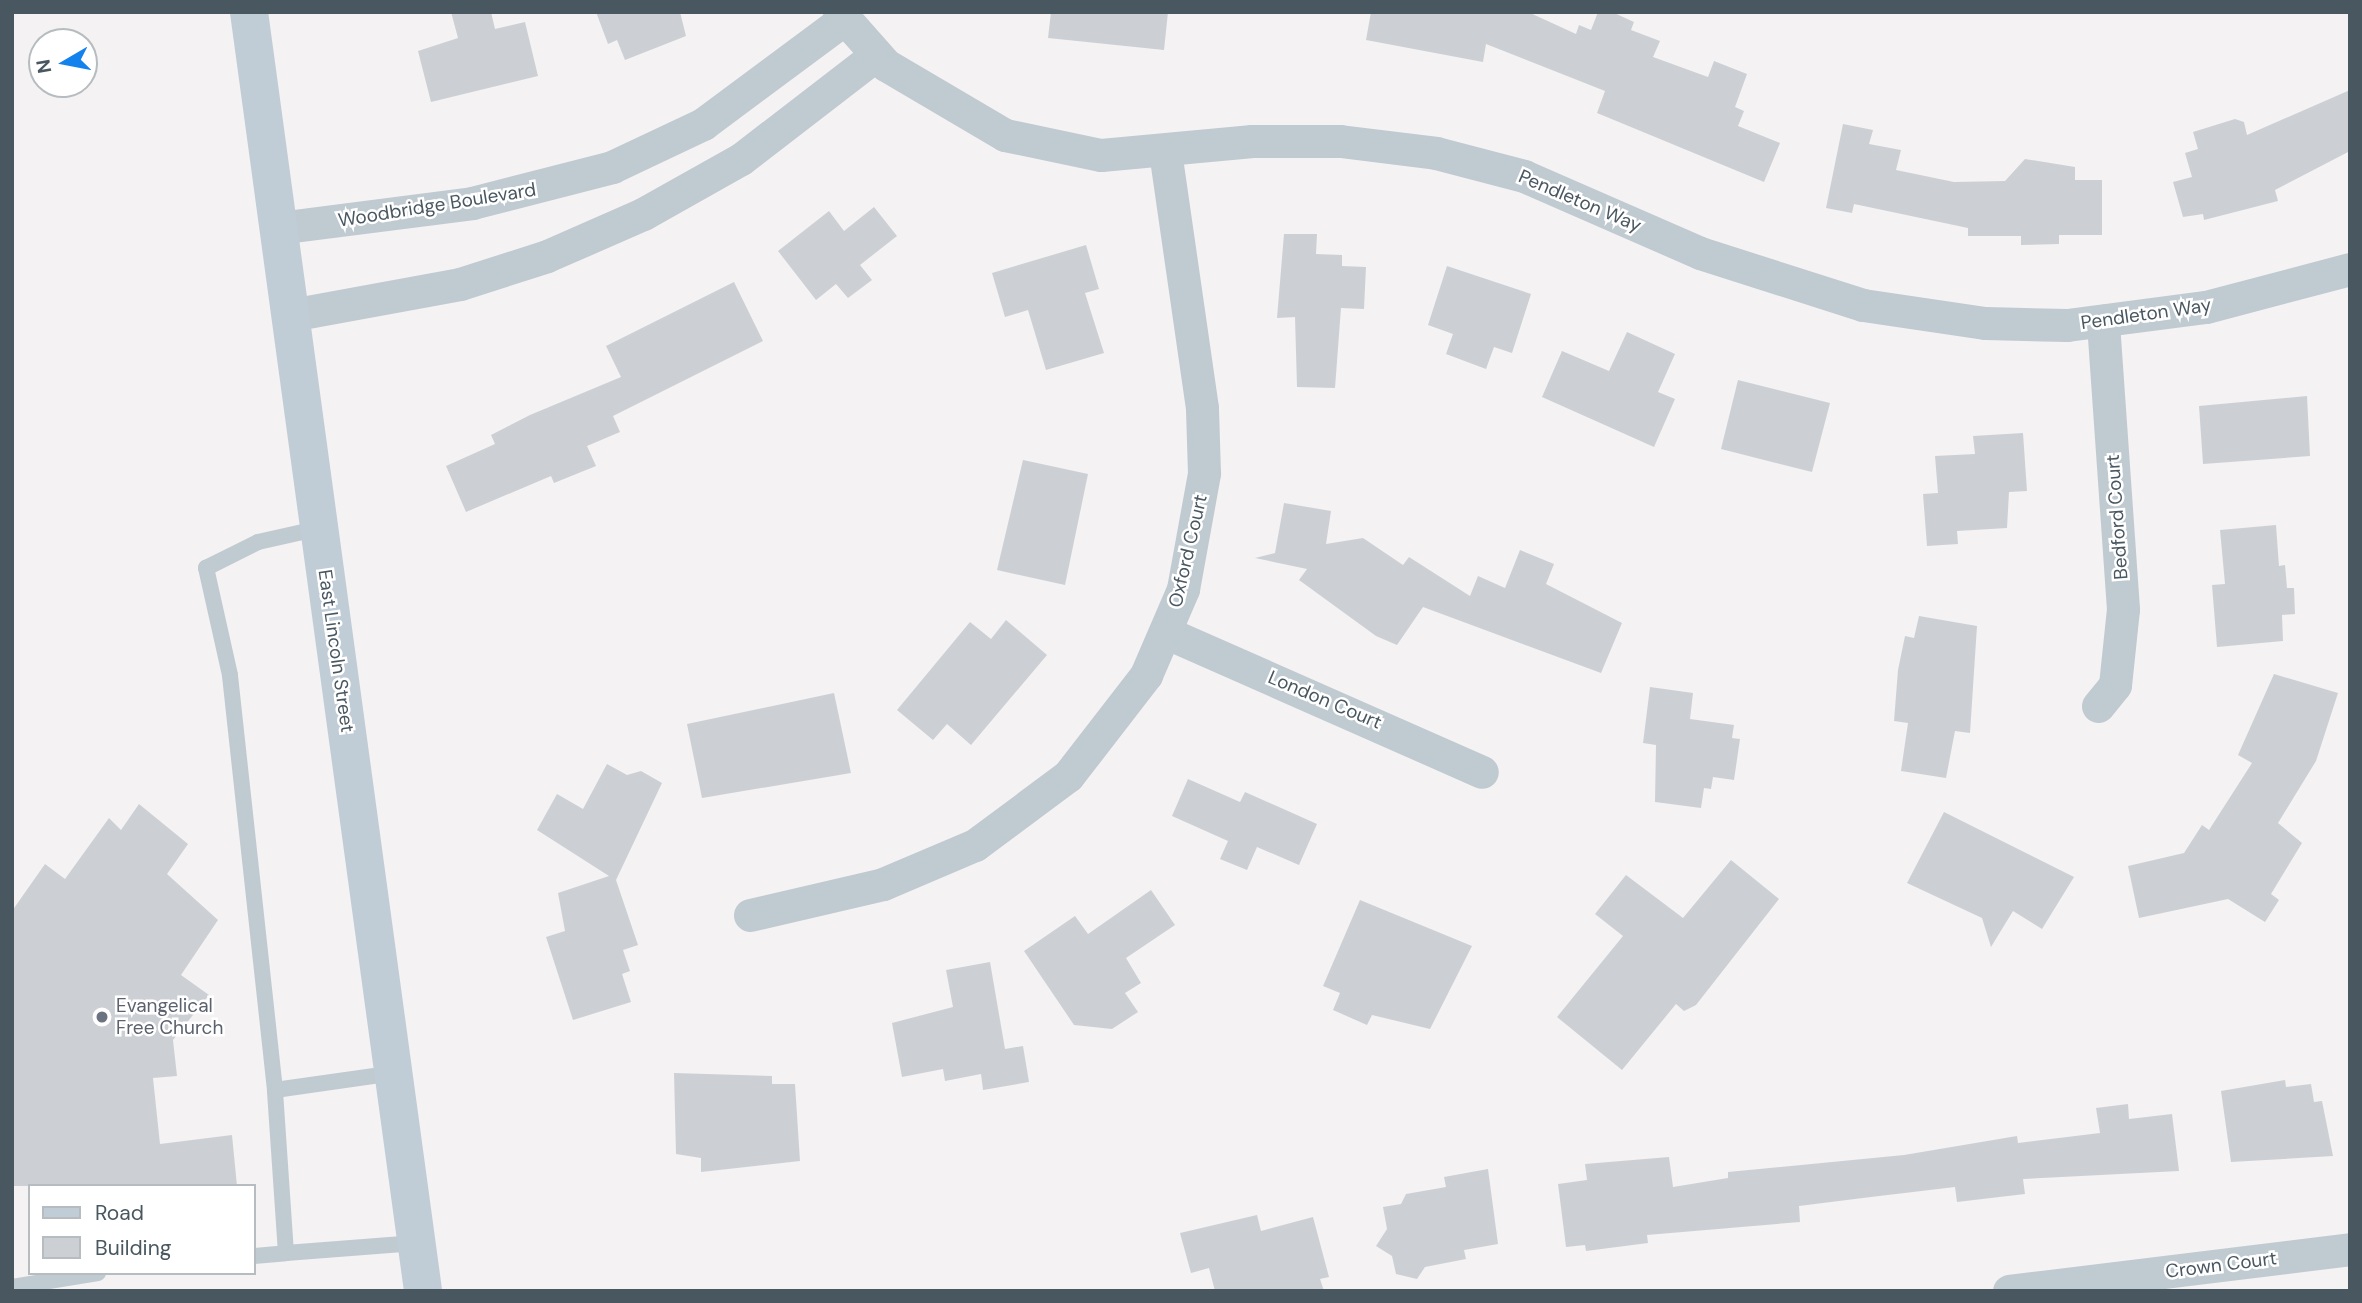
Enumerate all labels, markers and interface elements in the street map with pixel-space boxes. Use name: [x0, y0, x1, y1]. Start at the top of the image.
north arrow: [28, 28, 98, 98]
text: N: [30, 57, 57, 75]
street label: Pendleton Way: [1515, 165, 1645, 237]
street label: Woodbridge Boulevard: [336, 178, 538, 232]
street label: Pendleton Way: [2079, 294, 2213, 334]
street label: Bedford Court: [2101, 454, 2133, 580]
street label: Oxford Court: [1164, 492, 1212, 610]
street label: East Lincoln Street: [313, 568, 359, 734]
street label: London Court: [1265, 666, 1385, 734]
place label: Evangelical Free Church: [116, 995, 223, 1039]
marker: Evangelical Free Church: [94, 1009, 110, 1025]
legend: [28, 1184, 256, 1275]
text: Road: [95, 1199, 144, 1227]
text: Building: [95, 1234, 171, 1262]
street label: Crown Court: [2164, 1247, 2278, 1283]

